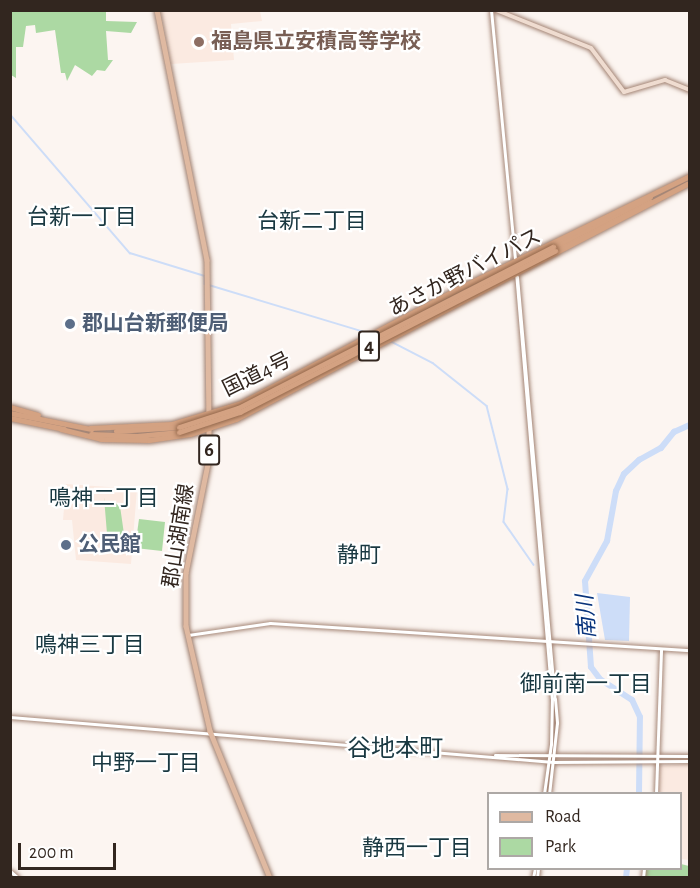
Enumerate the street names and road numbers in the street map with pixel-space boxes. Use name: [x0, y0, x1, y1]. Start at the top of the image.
street label: あさか野バイパス: [384, 224, 546, 322]
road number: 4: [357, 329, 381, 363]
street label: 国道4号: [219, 348, 295, 402]
road number: 6: [197, 433, 221, 467]
street label: 郡山湖南線: [158, 482, 200, 590]

